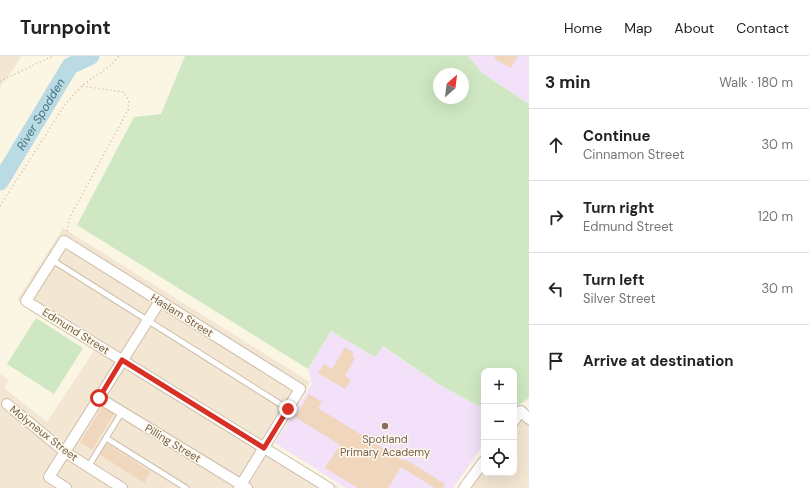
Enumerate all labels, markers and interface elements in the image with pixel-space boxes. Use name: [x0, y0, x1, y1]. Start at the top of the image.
text: Turnpoint: [20, 15, 111, 40]
text: Home: [564, 19, 602, 37]
text: Map: [624, 19, 652, 37]
text: About: [674, 19, 714, 37]
text: Contact: [736, 19, 789, 37]
north arrow: [433, 68, 469, 104]
text: 3 min: [545, 71, 590, 93]
text: Walk · 180 m: [719, 74, 793, 91]
water label: River Spodden: [13, 75, 69, 153]
text: Continue: [583, 126, 651, 146]
icon: ahead: [545, 134, 567, 156]
text: 30 m: [761, 136, 793, 153]
text: Cinnamon Street: [583, 146, 685, 163]
text: Turn right: [583, 198, 654, 218]
icon: right: [545, 206, 567, 228]
text: 120 m: [758, 208, 793, 225]
text: Edmund Street: [583, 218, 673, 235]
text: Turn left: [583, 270, 644, 290]
icon: left: [545, 278, 567, 300]
text: 30 m: [761, 280, 793, 297]
street label: Haslam Street: [148, 290, 216, 340]
text: Silver Street: [583, 290, 656, 307]
street label: Edmund Street: [40, 305, 112, 357]
icon: arrive: [545, 350, 567, 372]
text: Arrive at destination: [583, 351, 734, 371]
map controls: [481, 368, 517, 476]
button: +: [481, 368, 517, 404]
route start: [90, 389, 108, 407]
route end: [279, 400, 297, 418]
street label: Molyneux Street: [7, 402, 81, 464]
button: −: [481, 404, 517, 440]
street label: Pilling Street: [142, 421, 204, 465]
marker: Spotland Primary Academy: [380, 421, 390, 431]
place label: Spotland Primary Academy: [340, 432, 430, 459]
button: locate: [481, 440, 517, 476]

